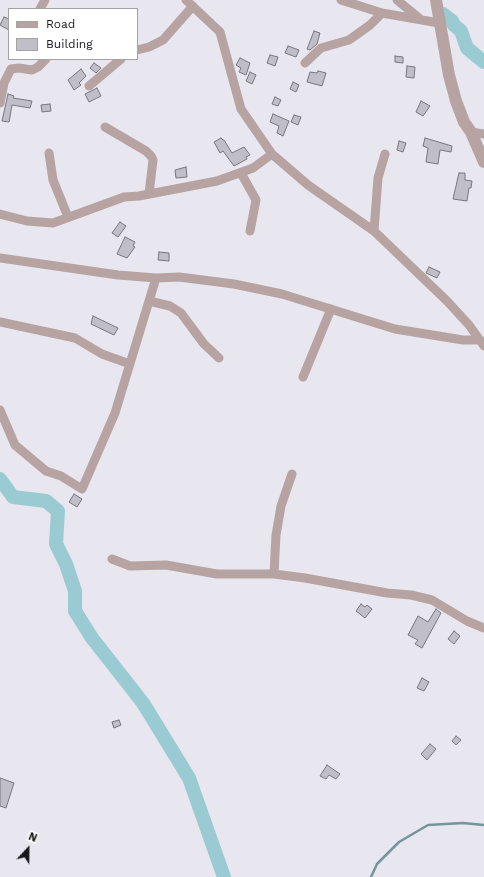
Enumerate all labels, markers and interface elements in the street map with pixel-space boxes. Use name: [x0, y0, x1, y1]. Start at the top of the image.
legend: [8, 8, 138, 60]
text: Road: [46, 17, 75, 31]
text: Building: [46, 37, 93, 51]
north arrow: [8, 829, 48, 869]
text: N: [26, 830, 39, 845]

